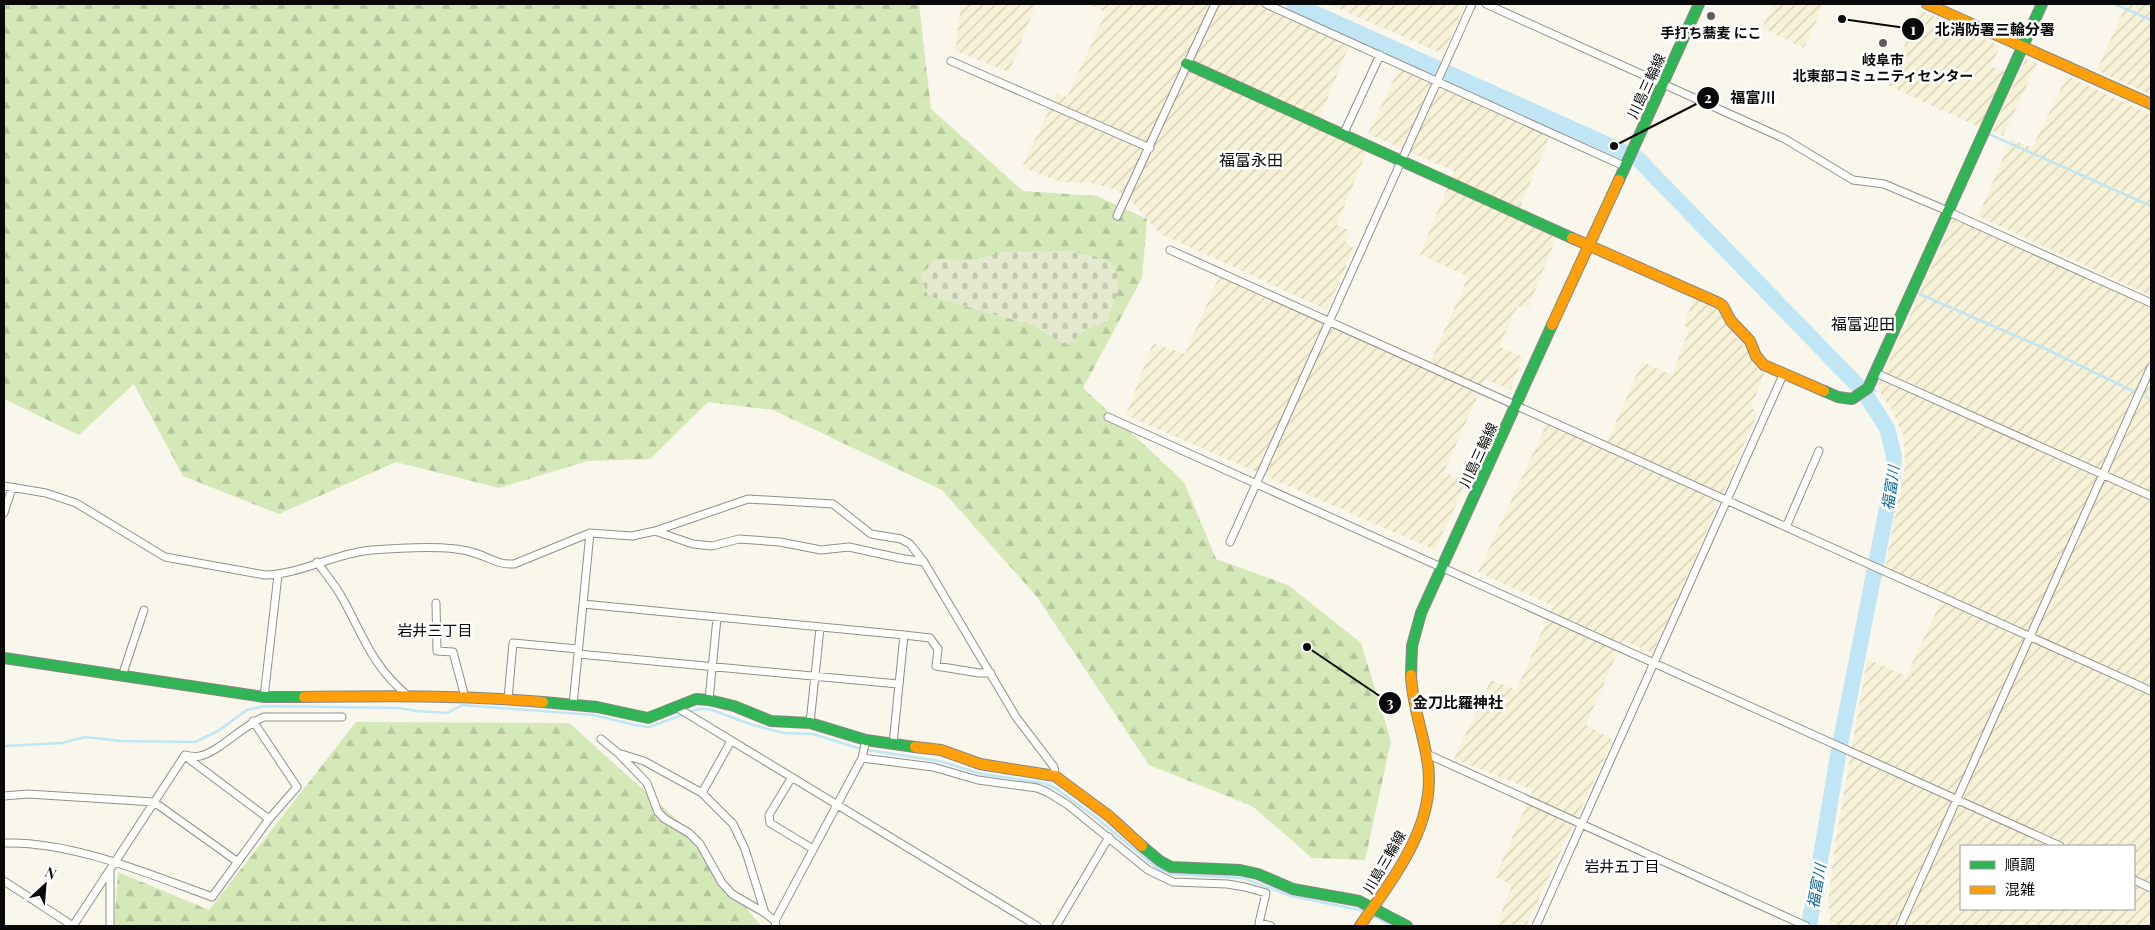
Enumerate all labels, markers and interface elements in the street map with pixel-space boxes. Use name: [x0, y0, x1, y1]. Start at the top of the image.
marker: 手打ち蕎麦 にこ: [1705, 10, 1717, 22]
callout: 北消防署三輪分署: [1900, 14, 2065, 44]
text: 1: [1910, 19, 1916, 39]
text: 北消防署三輪分署: [1935, 19, 2055, 39]
place label: 手打ち蕎麦 にこ: [1661, 23, 1761, 42]
marker: 岐阜市 北東部コミュニティセンター: [1877, 37, 1889, 49]
street label: 川島三輪線: [1623, 50, 1669, 122]
place label: 岐阜市 北東部コミュニティセンター: [1792, 50, 1974, 85]
callout: 福富川: [1696, 83, 1786, 113]
text: 2: [1704, 87, 1712, 107]
text: 福富川: [1729, 87, 1776, 107]
district label: 福富永田: [1219, 149, 1283, 170]
district label: 福富迎田: [1831, 313, 1895, 334]
street label: 川島三輪線: [1455, 419, 1501, 491]
water label: 福富川: [1877, 462, 1903, 512]
district label: 岩井三丁目: [397, 620, 473, 640]
callout: 金刀比羅神社: [1378, 688, 1513, 718]
text: 3: [1386, 692, 1394, 712]
text: 金刀比羅神社: [1413, 692, 1503, 712]
street label: 川島三輪線: [1358, 827, 1410, 897]
legend: [1960, 845, 2135, 910]
text: 順調: [2005, 854, 2035, 874]
district label: 岩井五丁目: [1584, 856, 1660, 876]
north arrow: [20, 860, 70, 910]
water label: 福富川: [1802, 860, 1830, 910]
text: N: [42, 862, 60, 884]
text: 混雑: [2005, 879, 2035, 899]

